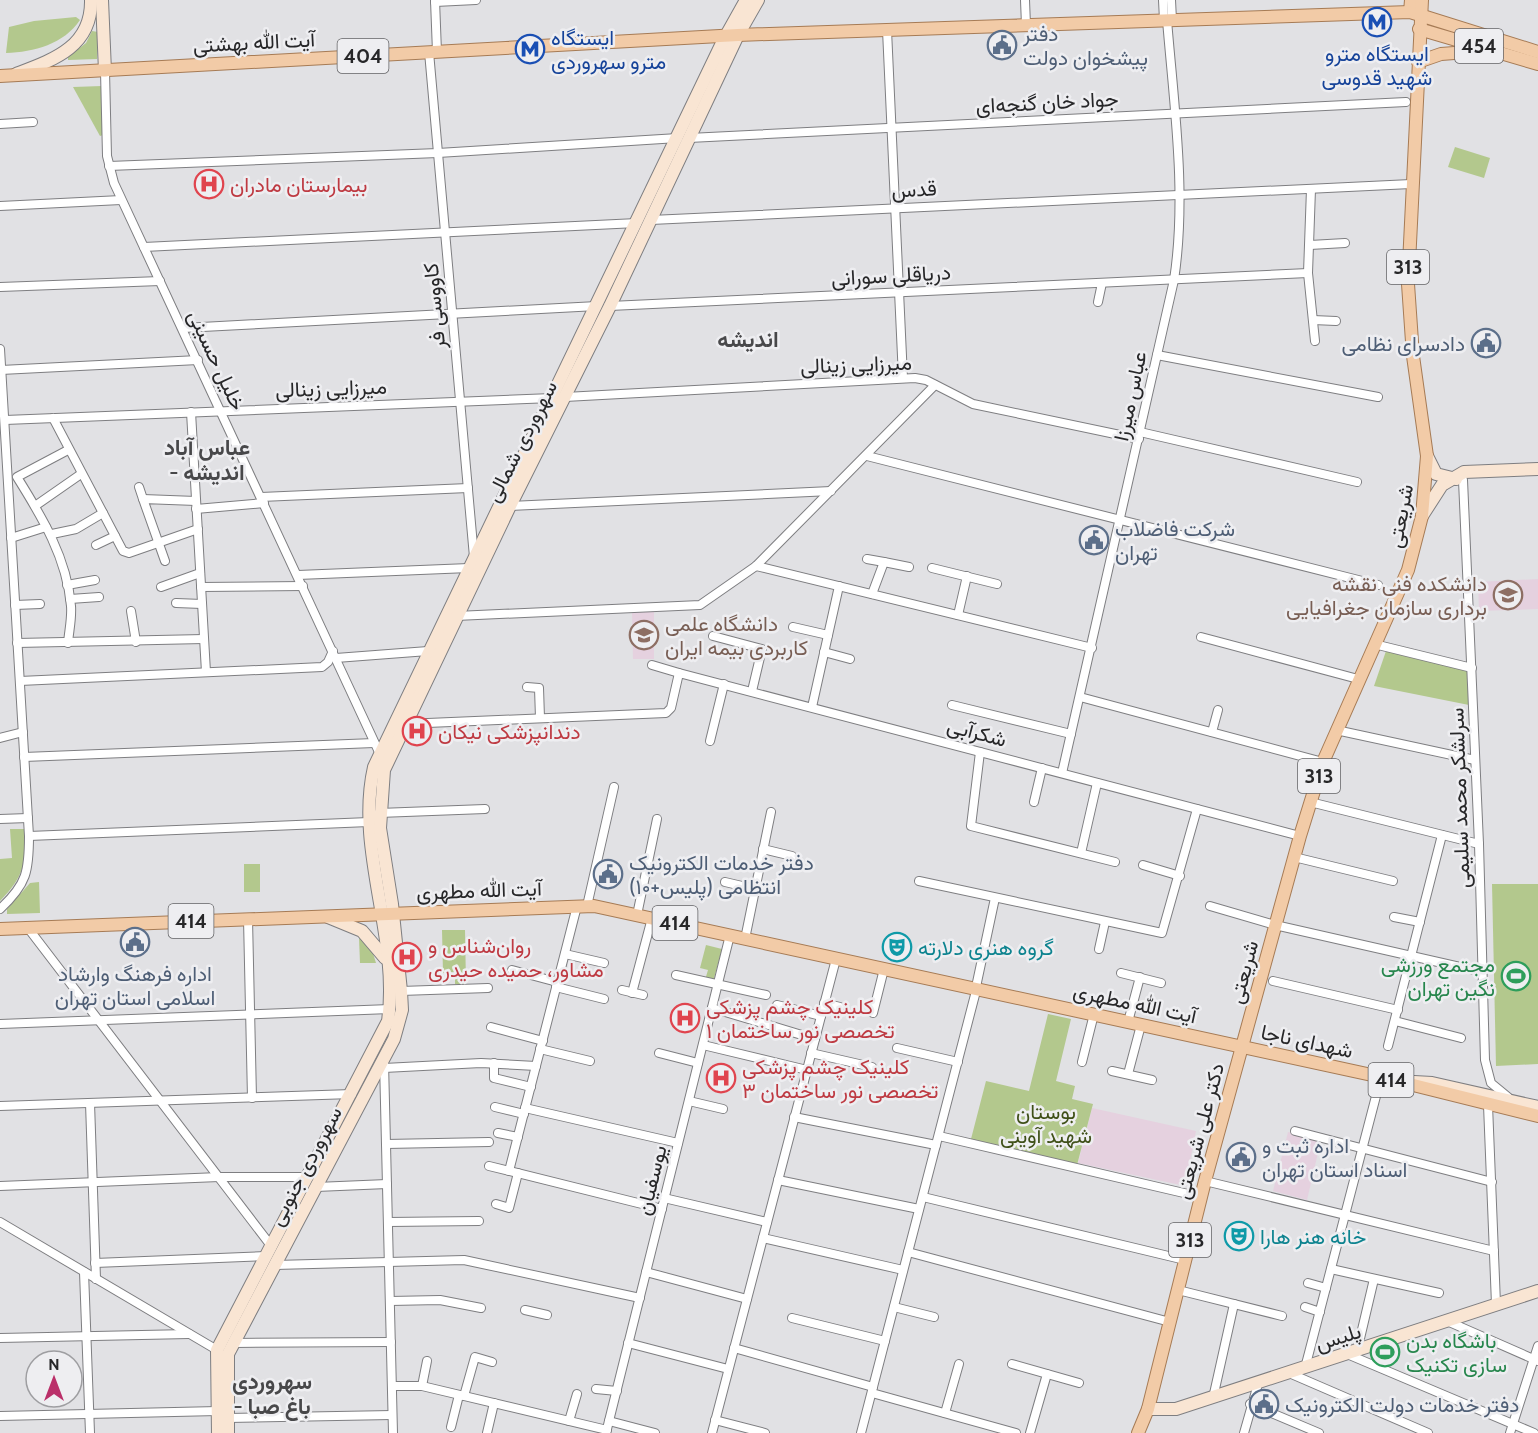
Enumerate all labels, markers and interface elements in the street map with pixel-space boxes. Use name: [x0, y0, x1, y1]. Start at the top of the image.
metro station icon: ایستگاه مترو شهید قدوسی: [1361, 6, 1393, 38]
place label: دفتر پیشخوان دولت: [1022, 21, 1148, 72]
place label: ایستگاه مترو سهروردی: [551, 25, 666, 75]
street label: آیت الله بهشتی: [192, 26, 318, 59]
public building icon: دفتر پیشخوان دولت: [986, 29, 1018, 61]
road number: 454: [1455, 29, 1503, 63]
metro station icon: ایستگاه مترو سهروردی: [514, 33, 546, 65]
road number: 404: [338, 39, 388, 73]
place label: ایستگاه مترو شهید قدوسی: [1322, 41, 1432, 91]
street label: جواد خان گنجه‌ای: [975, 86, 1119, 119]
hospital icon: بیمارستان مادران: [193, 168, 225, 200]
place label: بیمارستان مادران: [230, 172, 368, 198]
street label: قدس: [891, 175, 937, 203]
road number: 313: [1387, 250, 1429, 284]
street label: دریاقلی سورانی: [830, 259, 952, 292]
street label: کاووسی فر: [418, 262, 451, 351]
street label: خلیل حسینی: [183, 306, 251, 414]
district label: اندیشه: [717, 326, 779, 353]
public building icon: دادسرای نظامی: [1470, 327, 1502, 359]
place label: دادسرای نظامی: [1341, 331, 1465, 357]
street label: عباس میرزا: [1108, 349, 1153, 443]
street label: میرزایی زینالی: [800, 350, 912, 379]
street label: میرزایی زینالی: [275, 374, 387, 403]
street label: سهروردی شمالی: [480, 376, 563, 506]
district label: عباس آباد - اندیشه: [164, 434, 250, 486]
street label: شریعتی: [1382, 482, 1419, 550]
place label: شرکت فاضلاب تهران: [1115, 516, 1235, 566]
public building icon: شرکت فاضلاب تهران: [1078, 524, 1110, 556]
place label: دانشکده فنی نقشه برداری سازمان جغرافیایی: [1286, 571, 1487, 621]
school or university icon: دانشکده فنی نقشه برداری سازمان جغرافیایی: [1492, 579, 1524, 611]
place label: دانشگاه علمی کاربردی بیمه ایران: [665, 611, 808, 661]
school or university icon: دانشگاه علمی کاربردی بیمه ایران: [628, 619, 660, 651]
street label: سرلشکر محمد سلیمی: [1443, 707, 1476, 889]
street label: شکرآبی: [944, 712, 1010, 753]
hospital icon: دندانپزشکی نیکان: [401, 715, 433, 747]
place label: دندانپزشکی نیکان: [438, 719, 581, 746]
road number: 313: [1298, 759, 1340, 793]
place label: دفتر خدمات الکترونیک انتظامی (پلیس+۱۰): [629, 850, 814, 901]
public building icon: دفتر خدمات الکترونیک انتظامی (پلیس+۱۰): [592, 858, 624, 890]
street label: آیت الله مطهری: [416, 875, 544, 906]
road number: 414: [168, 904, 213, 938]
road number: 414: [652, 906, 698, 940]
public building icon: اداره فرهنگ وارشاد اسلامی استان تهران: [119, 926, 151, 958]
theatre icon: گروه هنری دلارته: [881, 931, 913, 963]
place label: روان‌شناس و مشاور، حمیده حیدری: [428, 933, 604, 983]
place label: گروه هنری دلارته: [918, 935, 1054, 961]
street label: شریعتی: [1223, 938, 1264, 1007]
hospital icon: روان‌شناس و مشاور، حمیده حیدری: [391, 941, 423, 973]
place label: مجتمع ورزشی نگین تهران: [1381, 952, 1495, 1002]
sports icon: مجتمع ورزشی نگین تهران: [1500, 960, 1532, 992]
place label: اداره فرهنگ وارشاد اسلامی استان تهران: [55, 961, 215, 1011]
street label: آیت الله مطهری: [1071, 978, 1201, 1030]
place label: کلینیک چشم پزشکی تخصصی نور ساختمان ۱: [706, 994, 895, 1044]
hospital icon: کلینیک چشم پزشکی تخصصی نور ساختمان ۱: [669, 1002, 701, 1034]
street label: شهدای ناجا: [1258, 1019, 1355, 1064]
place label: کلینیک چشم پزشکی تخصصی نور ساختمان ۳: [742, 1054, 938, 1104]
street label: دکتر علی شریعتی: [1169, 1060, 1230, 1202]
hospital icon: کلینیک چشم پزشکی تخصصی نور ساختمان ۳: [705, 1062, 737, 1094]
road number: 414: [1368, 1063, 1414, 1097]
park label: بوستان شهید آوینی: [1000, 1099, 1092, 1149]
street label: سهروردی جنوبی: [263, 1102, 348, 1230]
place label: اداره ثبت و اسناد استان تهران: [1262, 1133, 1407, 1183]
public building icon: اداره ثبت و اسناد استان تهران: [1225, 1141, 1257, 1173]
street label: یوسفیان: [630, 1142, 673, 1218]
theatre icon: خانه هنر هارا: [1223, 1220, 1255, 1252]
road number: 313: [1169, 1223, 1211, 1257]
place label: خانه هنر هارا: [1260, 1224, 1366, 1250]
street label: پلیس: [1312, 1318, 1365, 1358]
place label: باشگاه بدن سازی تکنیک: [1406, 1328, 1507, 1378]
sports icon: باشگاه بدن سازی تکنیک: [1369, 1336, 1401, 1368]
north arrow: [24, 1349, 84, 1409]
text: N: [48, 1355, 60, 1374]
district label: سهروردی - باغ صبا: [232, 1368, 312, 1421]
public building icon: دفتر خدمات دولت الکترونیک: [1248, 1388, 1280, 1420]
place label: دفتر خدمات دولت الکترونیک: [1285, 1392, 1519, 1418]

